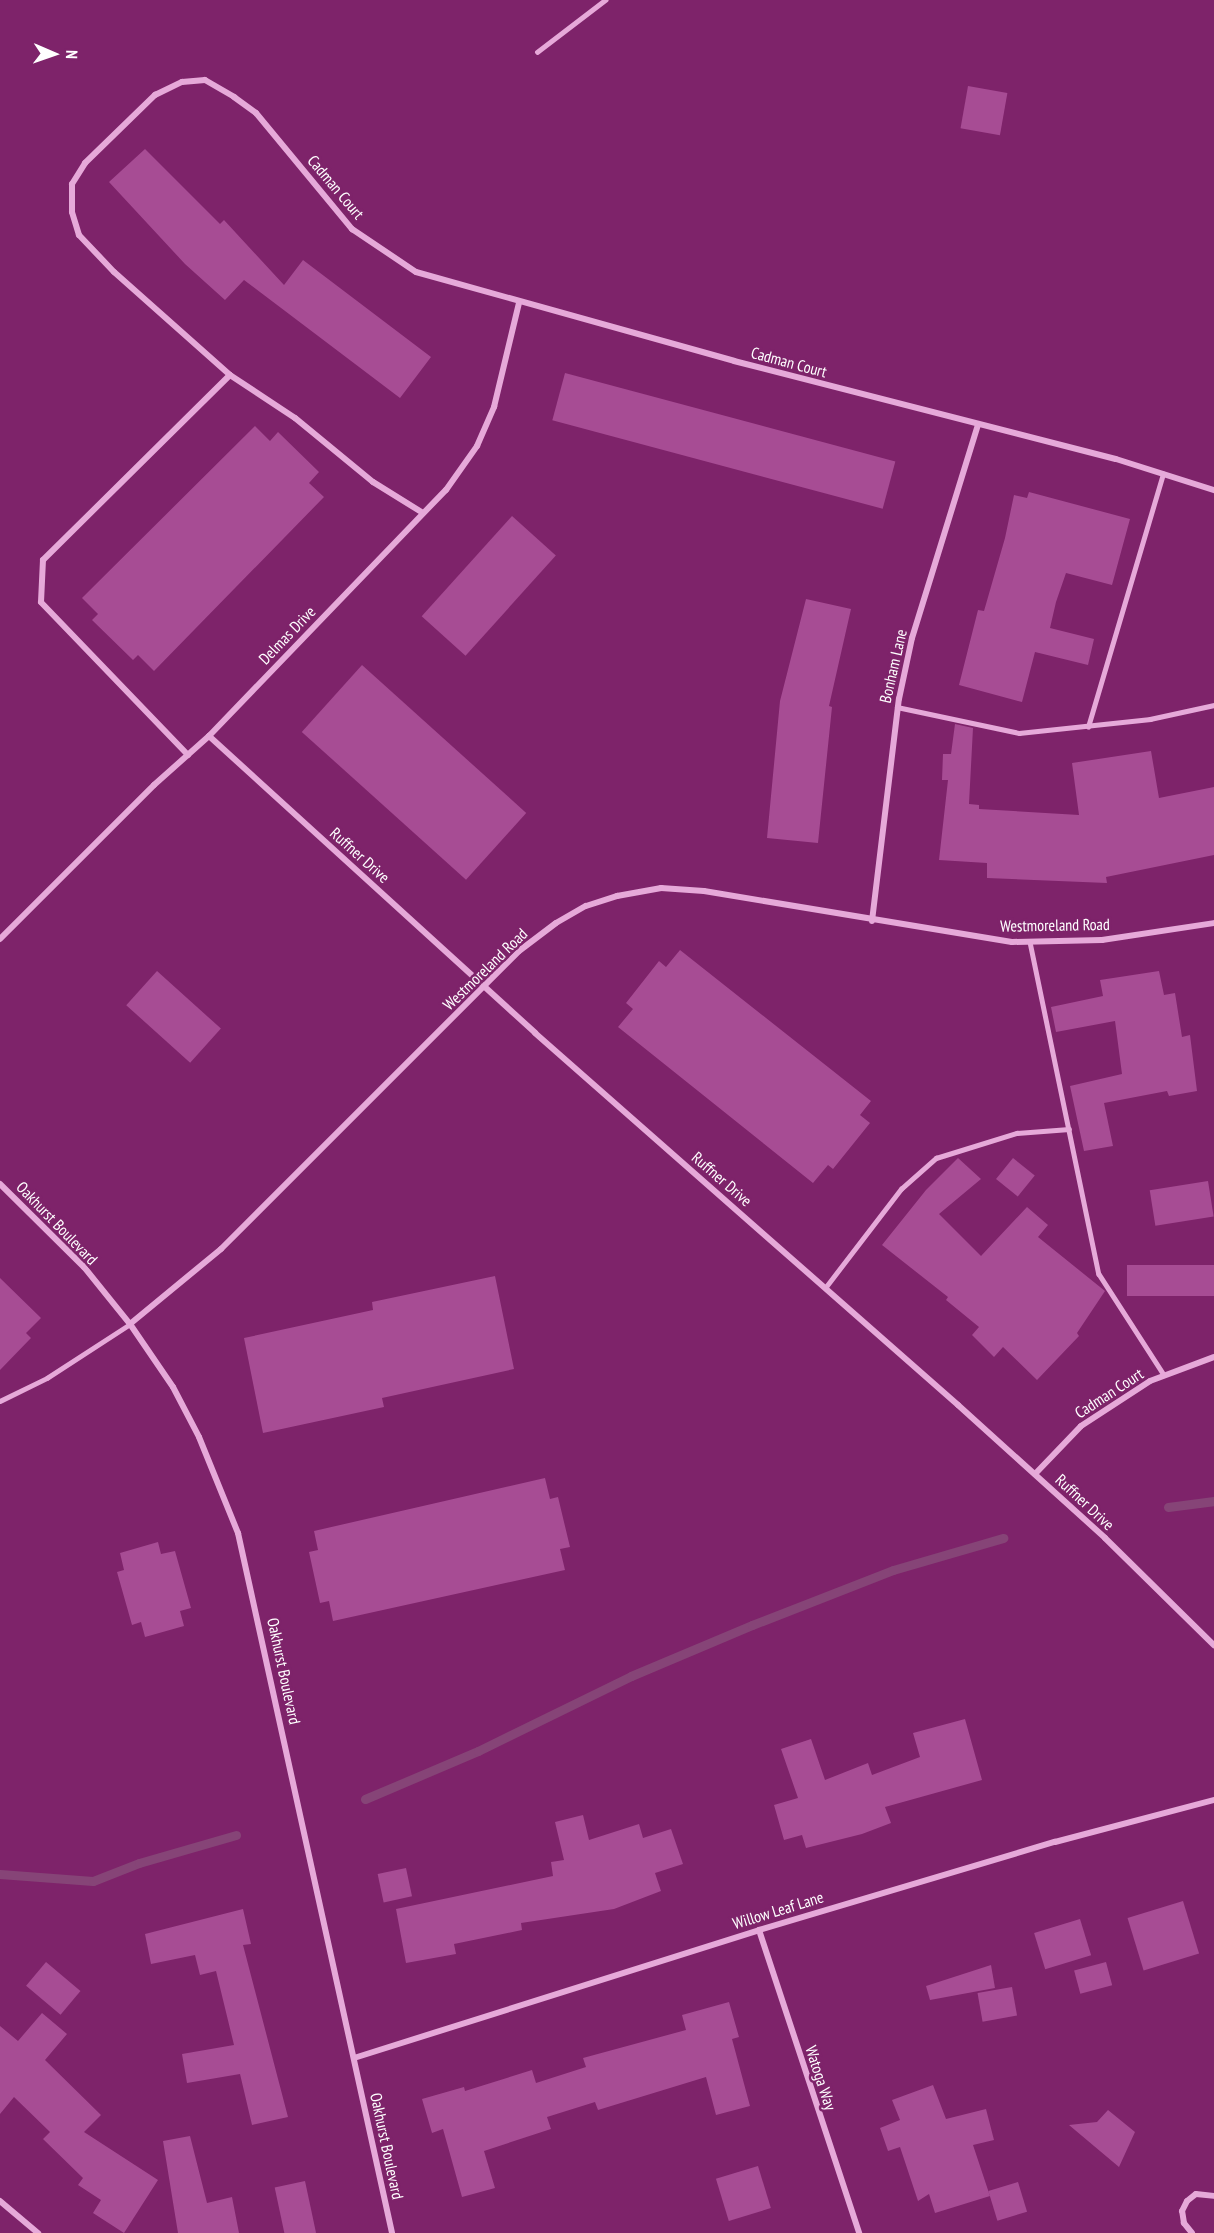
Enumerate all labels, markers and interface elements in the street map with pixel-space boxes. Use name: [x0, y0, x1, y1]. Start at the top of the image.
north arrow: [24, 24, 84, 84]
text: N: [62, 50, 82, 59]
street label: Cadman Court: [304, 151, 368, 223]
street label: Cadman Court: [749, 343, 829, 381]
street label: Delmas Drive: [255, 602, 319, 668]
street label: Bonham Lane: [875, 627, 911, 705]
street label: Ruffner Drive: [326, 823, 394, 887]
street label: Westmoreland Road: [1000, 914, 1110, 936]
street label: Westmoreland Road: [439, 924, 531, 1014]
street label: Ruffner Drive: [688, 1148, 756, 1210]
street label: Oakhurst Boulevard: [12, 1177, 102, 1269]
street label: Cadman Court: [1071, 1364, 1147, 1422]
street label: Ruffner Drive: [1052, 1470, 1118, 1534]
street label: Oakhurst Boulevard: [263, 1616, 305, 1726]
street label: Willow Leaf Lane: [730, 1887, 826, 1933]
street label: Watoga Way: [801, 2043, 841, 2113]
street label: Oakhurst Boulevard: [366, 2091, 408, 2201]

